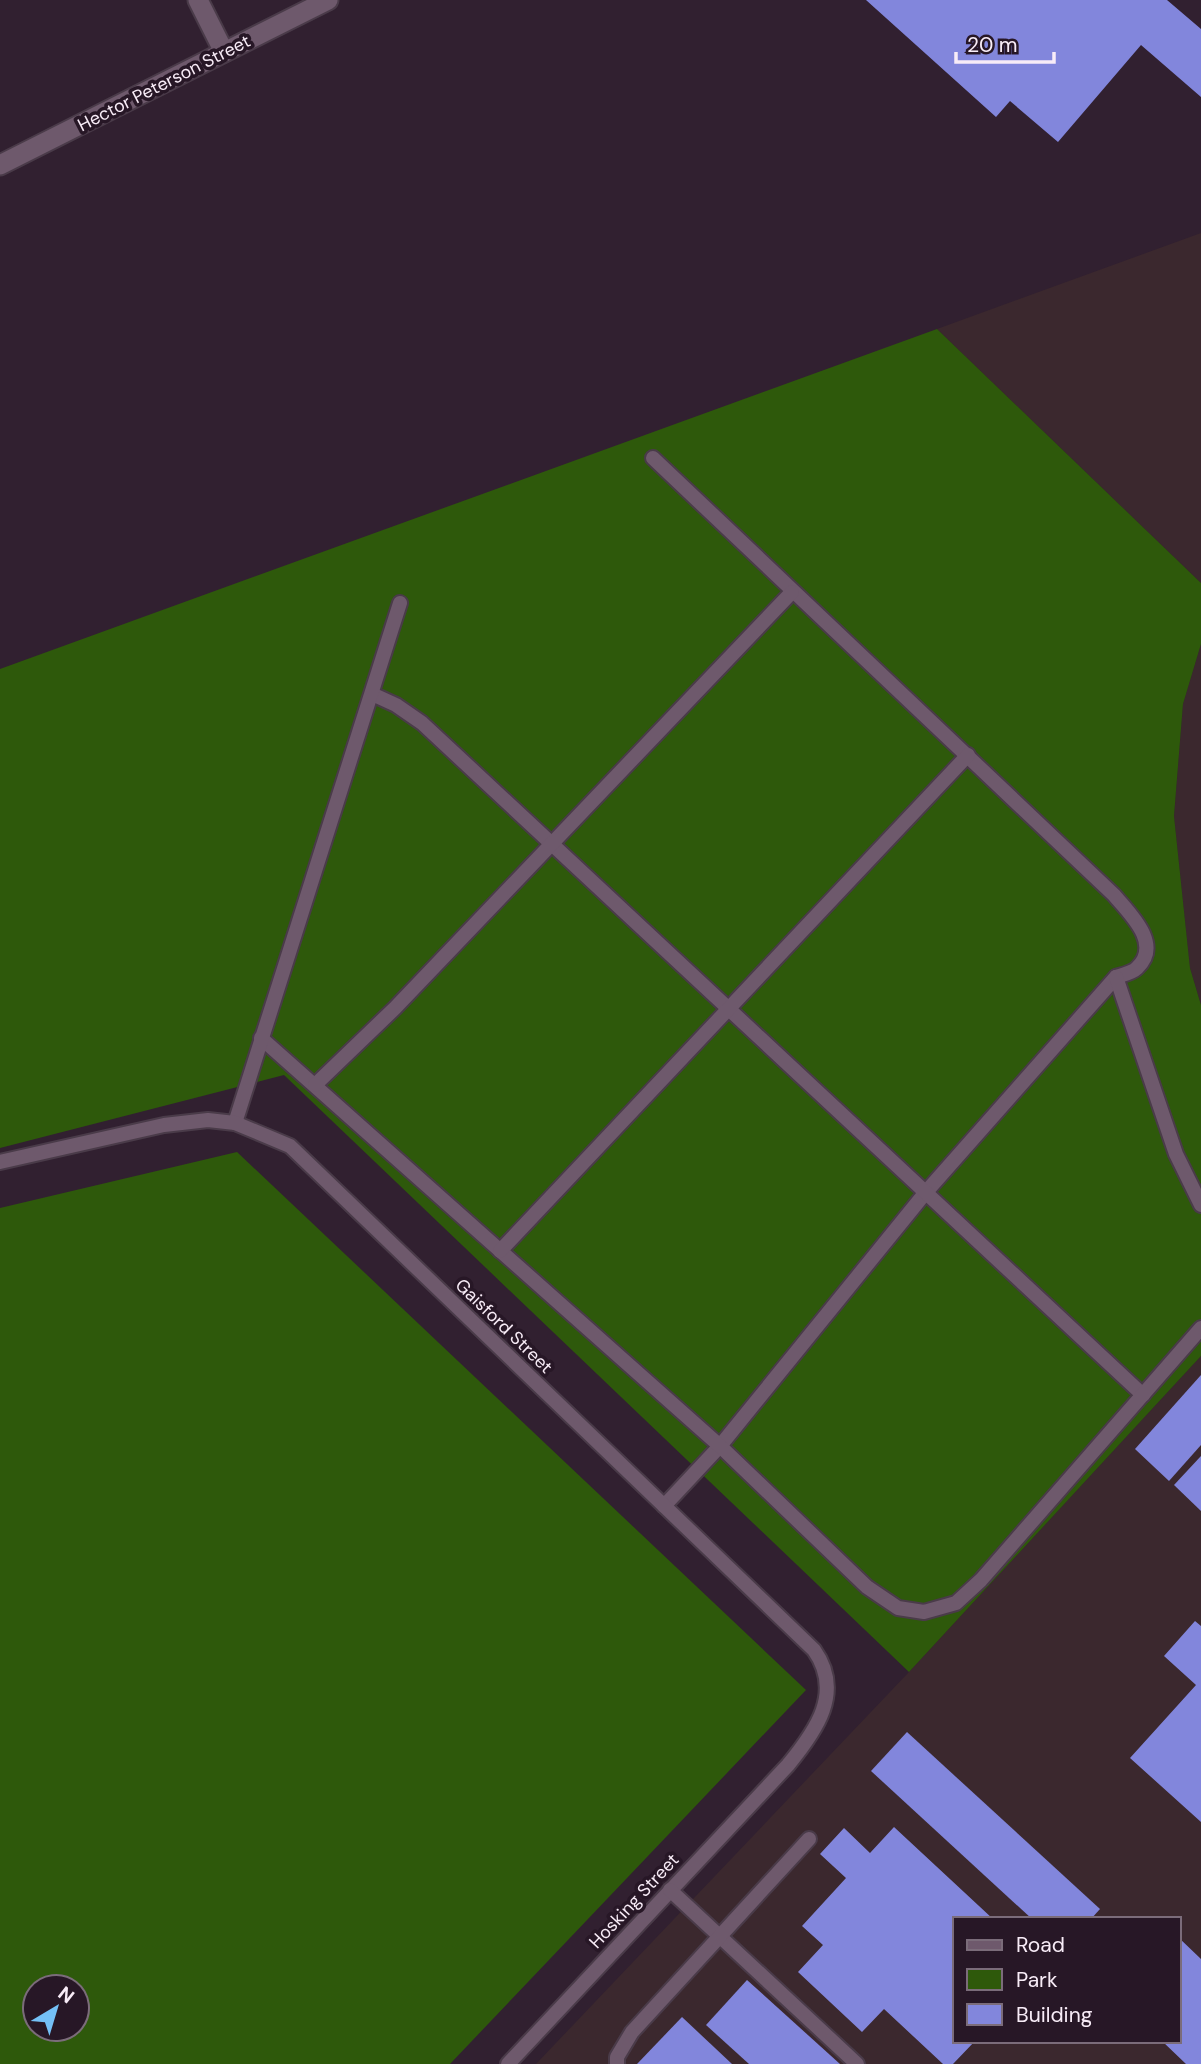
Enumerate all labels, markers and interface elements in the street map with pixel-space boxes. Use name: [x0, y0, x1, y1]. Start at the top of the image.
scale bar: [956, 21, 1054, 65]
street label: Hector Peterson Street: [74, 29, 254, 137]
text: 20 m: [967, 31, 1018, 59]
street label: Gaisford Street: [450, 1273, 558, 1379]
street label: Hosking Street: [584, 1848, 684, 1954]
legend: [953, 1917, 1180, 2043]
text: Road: [1016, 1931, 1065, 1959]
text: Park: [1016, 1966, 1058, 1994]
north arrow: [21, 1973, 91, 2043]
text: N: [53, 1981, 79, 2009]
text: Building: [1016, 2001, 1093, 2029]

